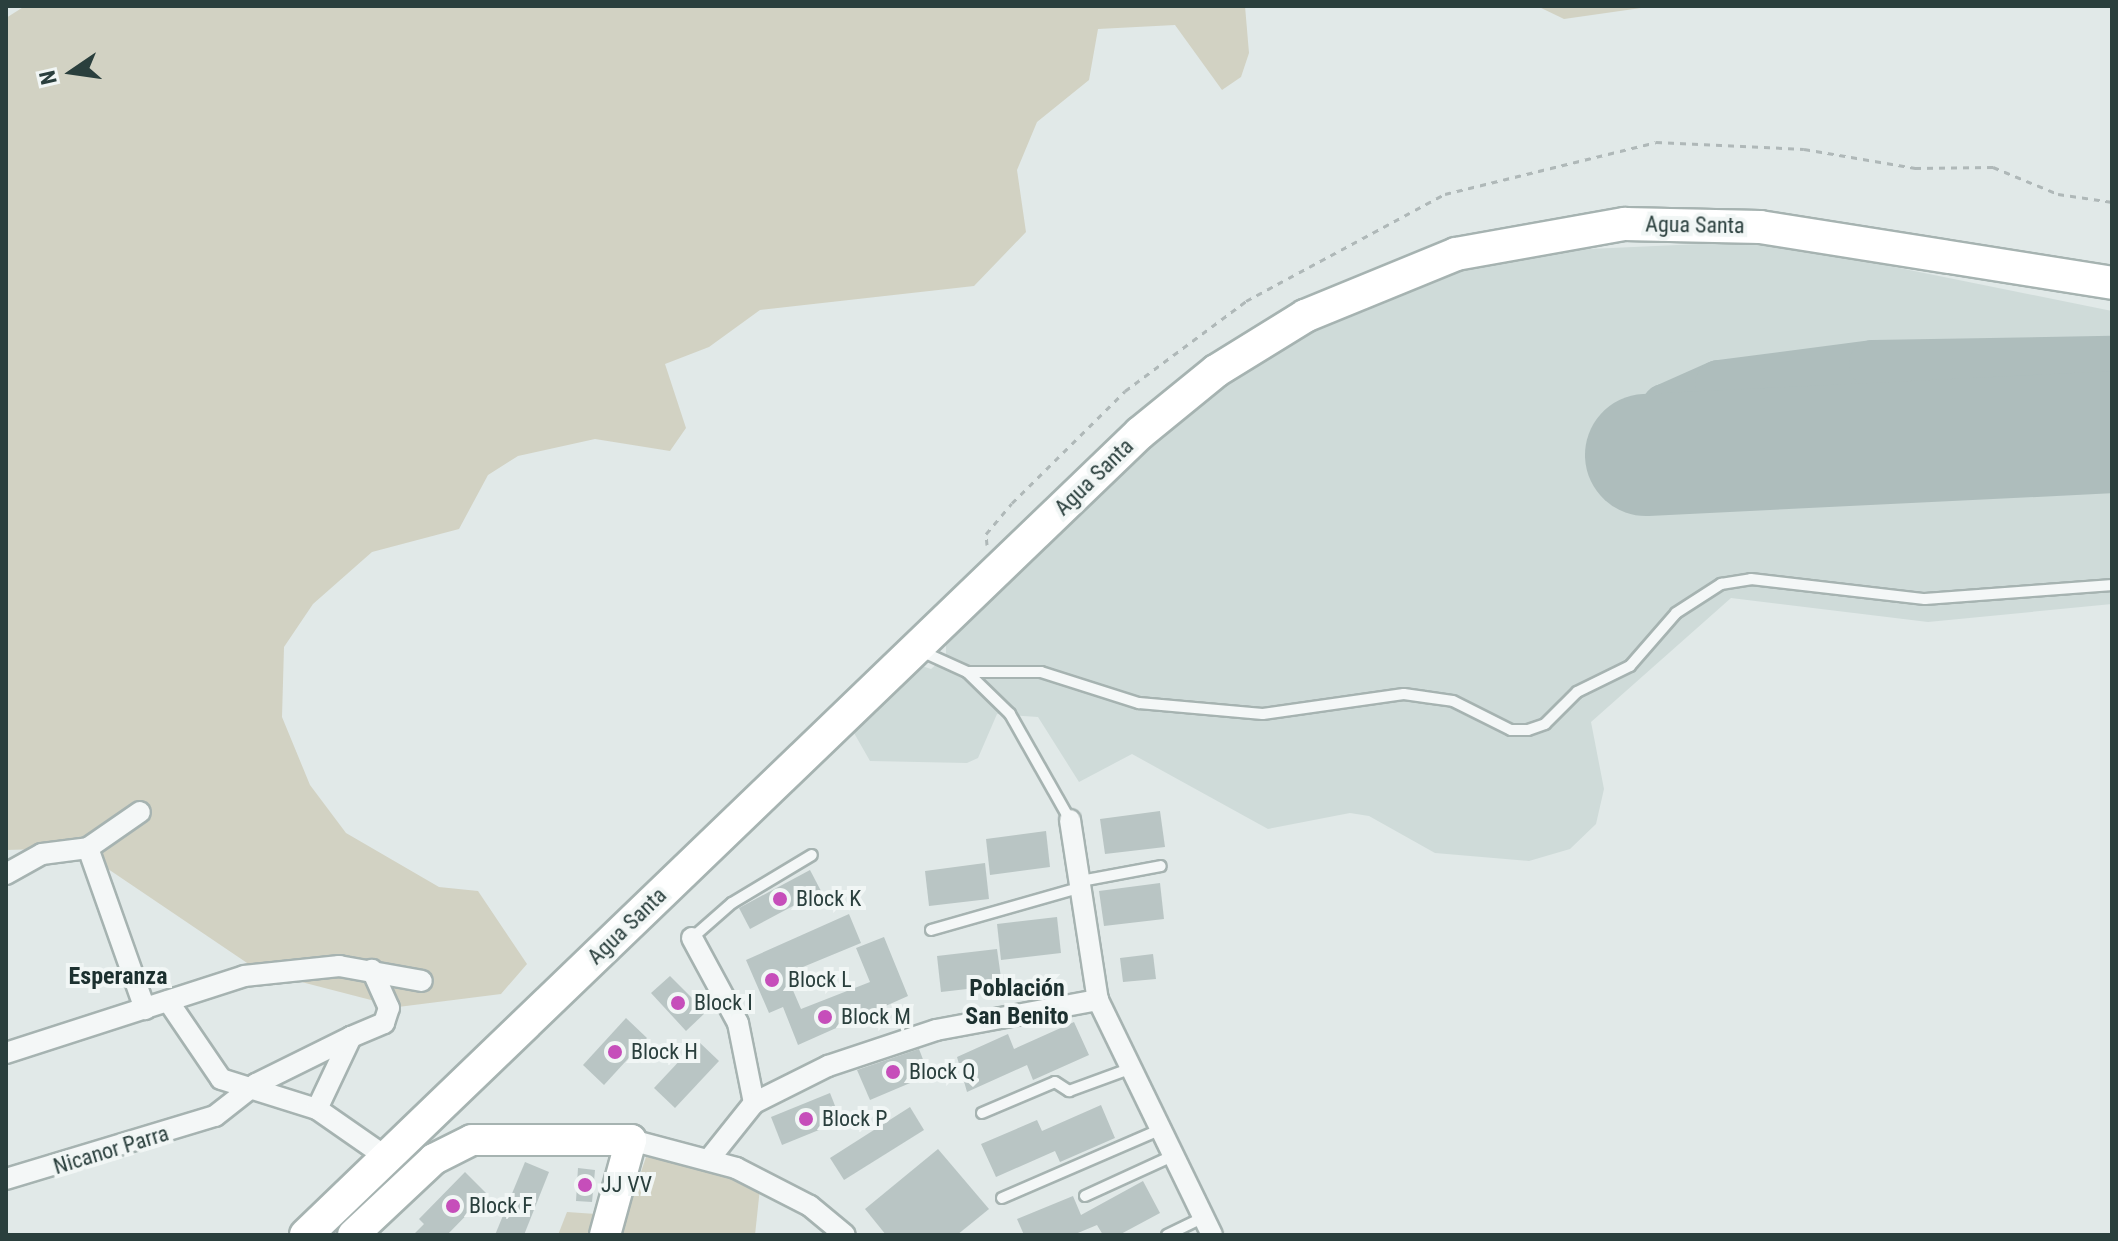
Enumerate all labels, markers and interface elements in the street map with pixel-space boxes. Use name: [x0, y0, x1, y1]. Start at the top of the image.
north arrow: [32, 32, 112, 112]
text: N: [34, 68, 62, 87]
street label: Agua Santa: [1645, 211, 1745, 239]
street label: Agua Santa: [1049, 433, 1139, 521]
street label: Agua Santa: [582, 882, 672, 970]
place label: Block K: [796, 886, 861, 912]
marker: Block K: [771, 890, 789, 908]
district label: Esperanza: [69, 963, 167, 991]
place label: Block L: [788, 967, 852, 993]
marker: Block L: [763, 971, 781, 989]
district label: Población San Benito: [965, 975, 1069, 1031]
place label: Block I: [694, 990, 753, 1016]
marker: Block I: [669, 994, 687, 1012]
place label: Block M: [841, 1004, 911, 1030]
marker: Block M: [816, 1008, 834, 1026]
place label: Block H: [631, 1039, 698, 1065]
marker: Block H: [606, 1043, 624, 1061]
place label: Block Q: [909, 1059, 975, 1085]
marker: Block Q: [884, 1063, 902, 1081]
place label: Block P: [822, 1106, 887, 1132]
marker: Block P: [797, 1110, 815, 1128]
street label: Nicanor Parra: [50, 1120, 172, 1180]
place label: JJ VV: [601, 1172, 652, 1198]
marker: JJ VV: [576, 1176, 594, 1194]
place label: Block F: [469, 1193, 533, 1219]
marker: Block F: [444, 1197, 462, 1215]

